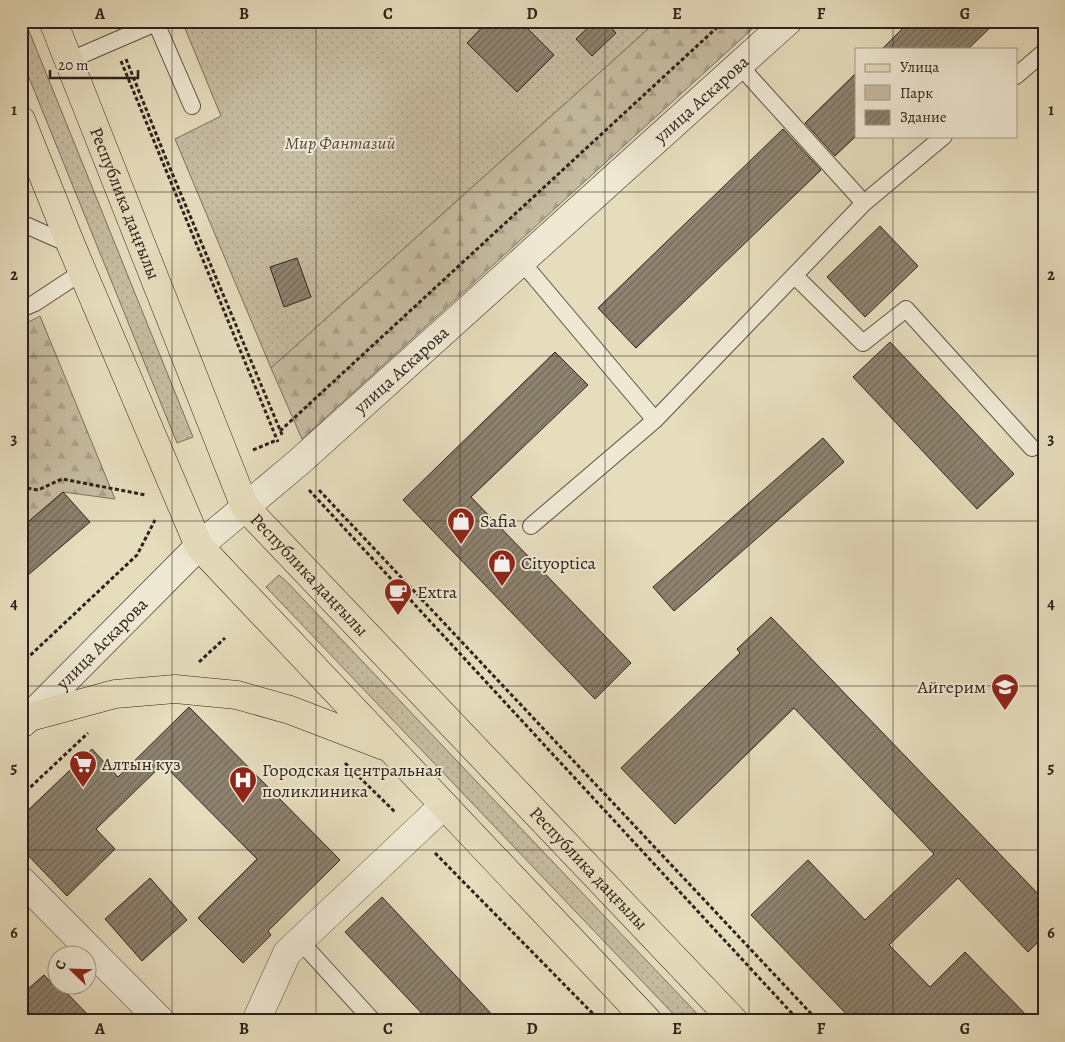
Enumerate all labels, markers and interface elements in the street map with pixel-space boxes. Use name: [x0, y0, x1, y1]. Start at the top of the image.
text: A: [94, 3, 106, 25]
text: B: [239, 3, 249, 25]
text: C: [383, 3, 393, 25]
text: D: [526, 3, 538, 25]
text: E: [672, 3, 682, 25]
text: F: [817, 3, 826, 25]
text: G: [960, 3, 970, 25]
scale bar: [50, 48, 138, 80]
legend: [855, 48, 1018, 138]
street label: улица Аскарова: [648, 49, 755, 149]
text: 20 m: [58, 55, 89, 75]
text: Улица: [900, 57, 939, 77]
text: Парк: [900, 83, 933, 103]
text: 1: [11, 99, 17, 121]
text: 1: [1048, 99, 1054, 121]
text: Здание: [900, 107, 947, 127]
street label: Республика даңғылы: [84, 124, 166, 283]
park label: Мир Фантазий: [285, 131, 395, 155]
text: 2: [10, 264, 18, 286]
text: 2: [1047, 264, 1055, 286]
street label: улица Аскарова: [348, 320, 455, 420]
text: 3: [11, 428, 18, 450]
text: 3: [1048, 428, 1055, 450]
shop icon: Safia: [446, 506, 476, 545]
street label: Республика даңғылы: [245, 508, 374, 642]
place label: Safia: [480, 509, 517, 533]
shop icon: Cityoptica: [487, 548, 517, 587]
place label: Cityoptica: [521, 551, 597, 575]
cafe icon: Extra: [383, 577, 413, 616]
place label: Extra: [417, 580, 458, 604]
street label: улица Аскарова: [50, 592, 153, 695]
text: 4: [10, 593, 18, 615]
text: 4: [1047, 593, 1055, 615]
school or university icon: Айгерим: [990, 672, 1020, 711]
place label: Айгерим: [917, 675, 986, 699]
supermarket icon: Алтын куз: [68, 749, 98, 788]
place label: Алтын куз: [101, 752, 181, 776]
text: 5: [11, 757, 18, 779]
text: 5: [1048, 757, 1055, 779]
place label: Городская центральная поликлиника: [262, 758, 442, 803]
hospital icon: Городская центральная поликлиника: [228, 765, 258, 804]
street label: Республика даңғылы: [524, 801, 653, 935]
text: 6: [10, 922, 18, 944]
text: 6: [1047, 922, 1055, 944]
north arrow: [48, 944, 98, 994]
text: С: [50, 957, 71, 973]
text: A: [94, 1018, 106, 1040]
text: B: [239, 1018, 249, 1040]
text: C: [383, 1018, 393, 1040]
text: D: [526, 1018, 538, 1040]
text: E: [672, 1018, 682, 1040]
text: F: [817, 1018, 826, 1040]
text: G: [960, 1018, 970, 1040]

